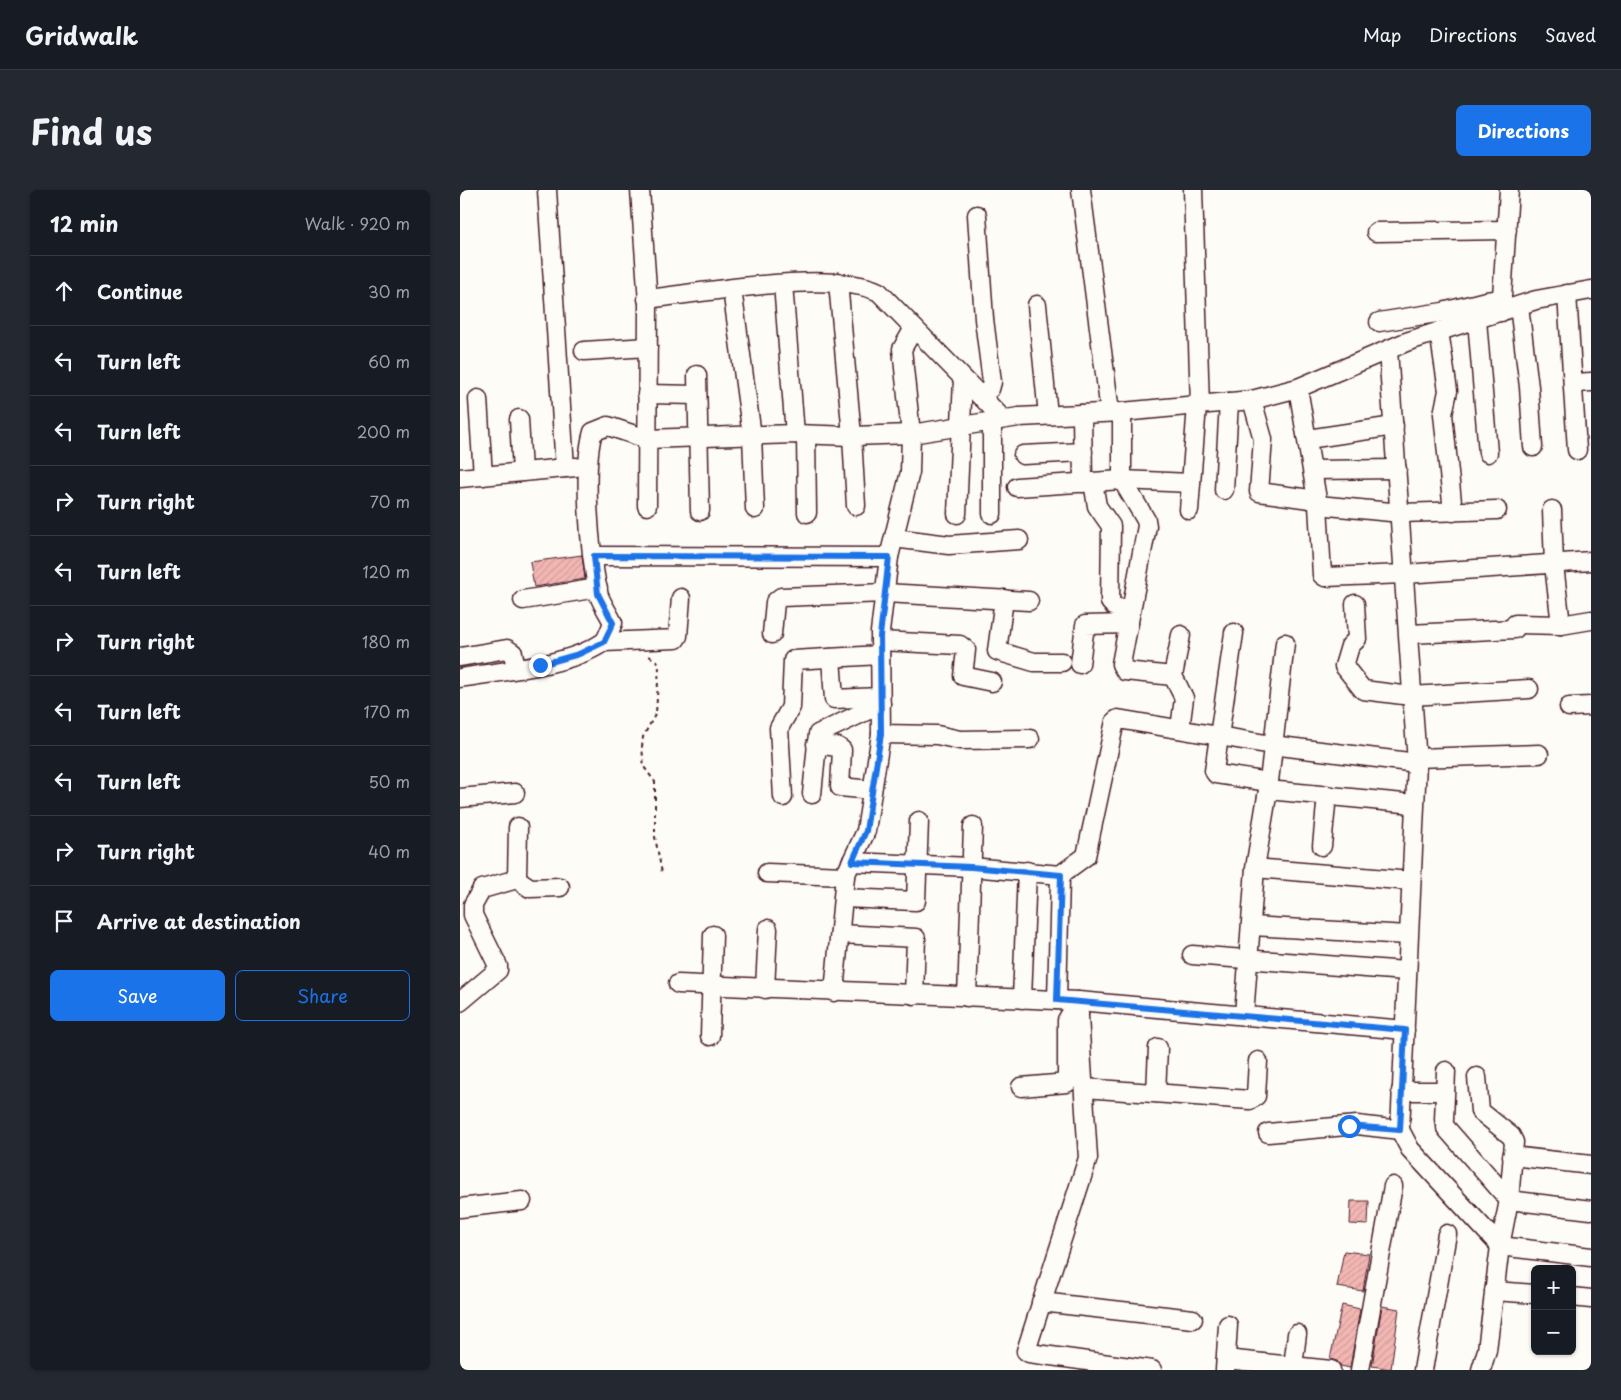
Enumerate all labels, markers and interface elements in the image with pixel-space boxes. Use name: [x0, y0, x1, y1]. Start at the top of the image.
text: Gridwalk: [25, 17, 138, 53]
text: Map: [1363, 21, 1401, 48]
text: Directions: [1429, 21, 1517, 48]
text: Saved: [1545, 21, 1596, 48]
text: Find us: [30, 104, 152, 157]
button: Directions: [1456, 105, 1591, 156]
text: 12 min: [50, 207, 119, 239]
text: Walk · 920 m: [305, 211, 410, 235]
icon: ahead: [50, 277, 78, 305]
text: Continue: [97, 277, 183, 305]
text: 30 m: [368, 279, 410, 303]
icon: left: [50, 347, 78, 375]
text: Turn left: [97, 347, 181, 375]
text: 60 m: [368, 349, 410, 373]
icon: left: [50, 417, 78, 445]
text: Turn left: [97, 417, 181, 445]
text: 200 m: [357, 419, 410, 443]
icon: right: [50, 487, 78, 515]
text: Turn right: [97, 487, 195, 515]
text: 70 m: [370, 489, 410, 513]
icon: left: [50, 557, 78, 585]
text: Turn left: [97, 557, 181, 585]
text: 120 m: [363, 559, 410, 583]
icon: right: [50, 627, 78, 655]
text: Turn right: [97, 627, 195, 655]
text: 180 m: [362, 629, 410, 653]
route end: [529, 654, 552, 677]
icon: left: [50, 697, 78, 725]
text: Turn left: [97, 697, 181, 725]
text: 170 m: [364, 699, 410, 723]
icon: left: [50, 767, 78, 795]
text: Turn left: [97, 767, 181, 795]
text: 50 m: [369, 769, 410, 793]
icon: right: [50, 837, 78, 865]
text: Turn right: [97, 837, 195, 865]
text: 40 m: [368, 839, 410, 863]
icon: arrive: [50, 907, 78, 935]
text: Arrive at destination: [97, 907, 301, 935]
button: Save: [50, 970, 225, 1021]
button: Share: [235, 970, 410, 1021]
route start: [1338, 1115, 1361, 1138]
map controls: [1531, 1265, 1576, 1355]
button: +: [1531, 1265, 1576, 1310]
button: −: [1531, 1310, 1576, 1355]

